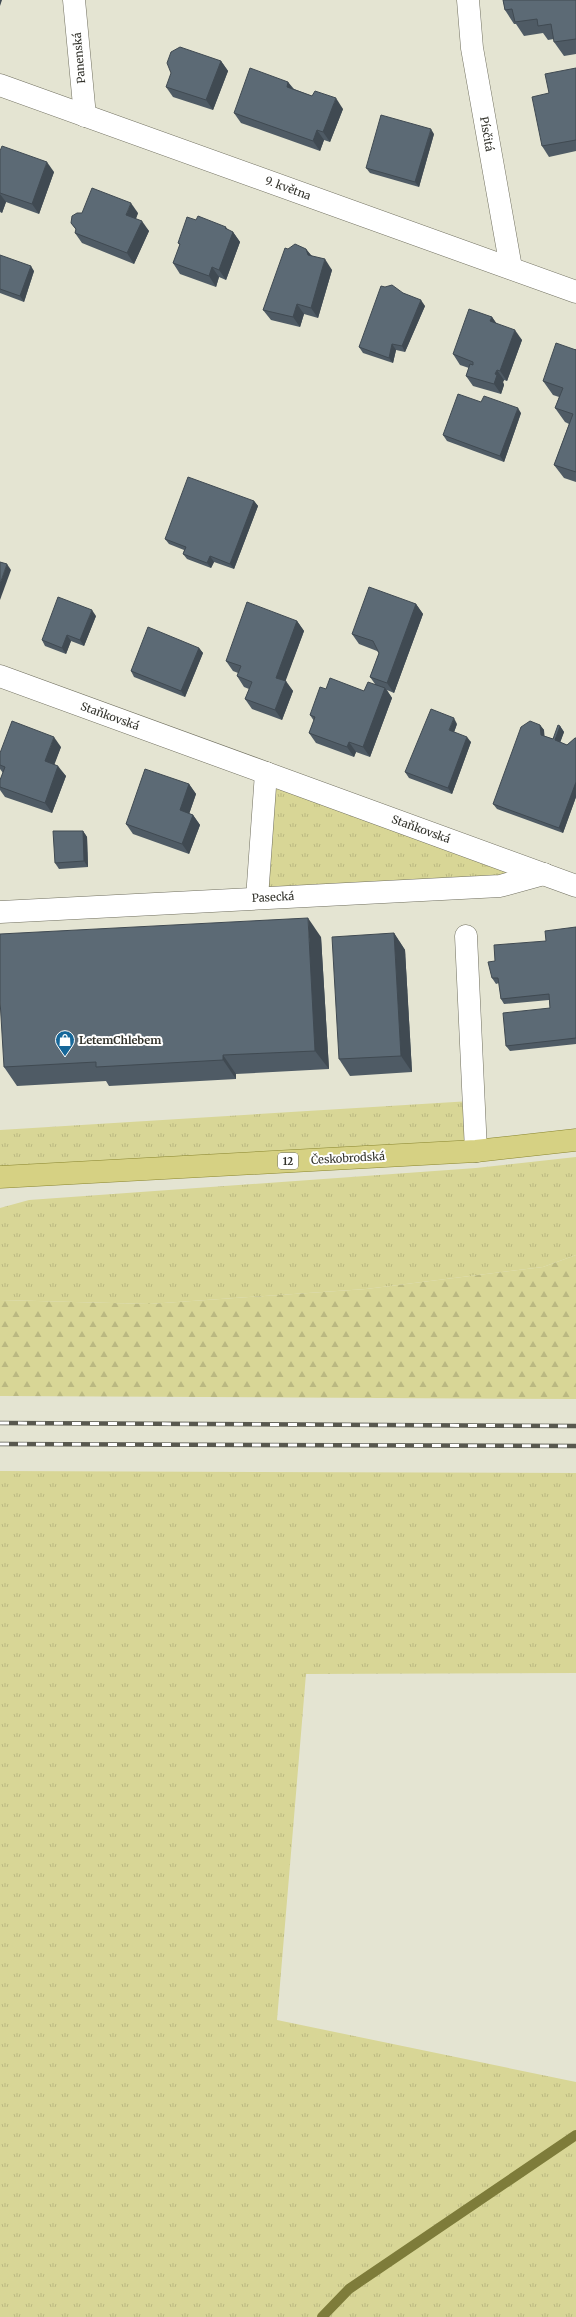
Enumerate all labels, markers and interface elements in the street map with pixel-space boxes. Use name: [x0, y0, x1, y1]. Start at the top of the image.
street label: Panenská: [70, 32, 88, 84]
street label: Písčitá: [477, 115, 497, 153]
street label: 9. května: [263, 173, 313, 203]
street label: Staňkovská: [79, 699, 141, 733]
street label: Staňkovská: [390, 812, 452, 846]
street label: Pasecká: [251, 889, 295, 905]
shop icon: LetemChlebem: [54, 1029, 76, 1057]
place label: LetemChlebem: [79, 1033, 161, 1047]
street label: Českobrodská: [311, 1149, 385, 1167]
road number: 12: [278, 1153, 298, 1169]

